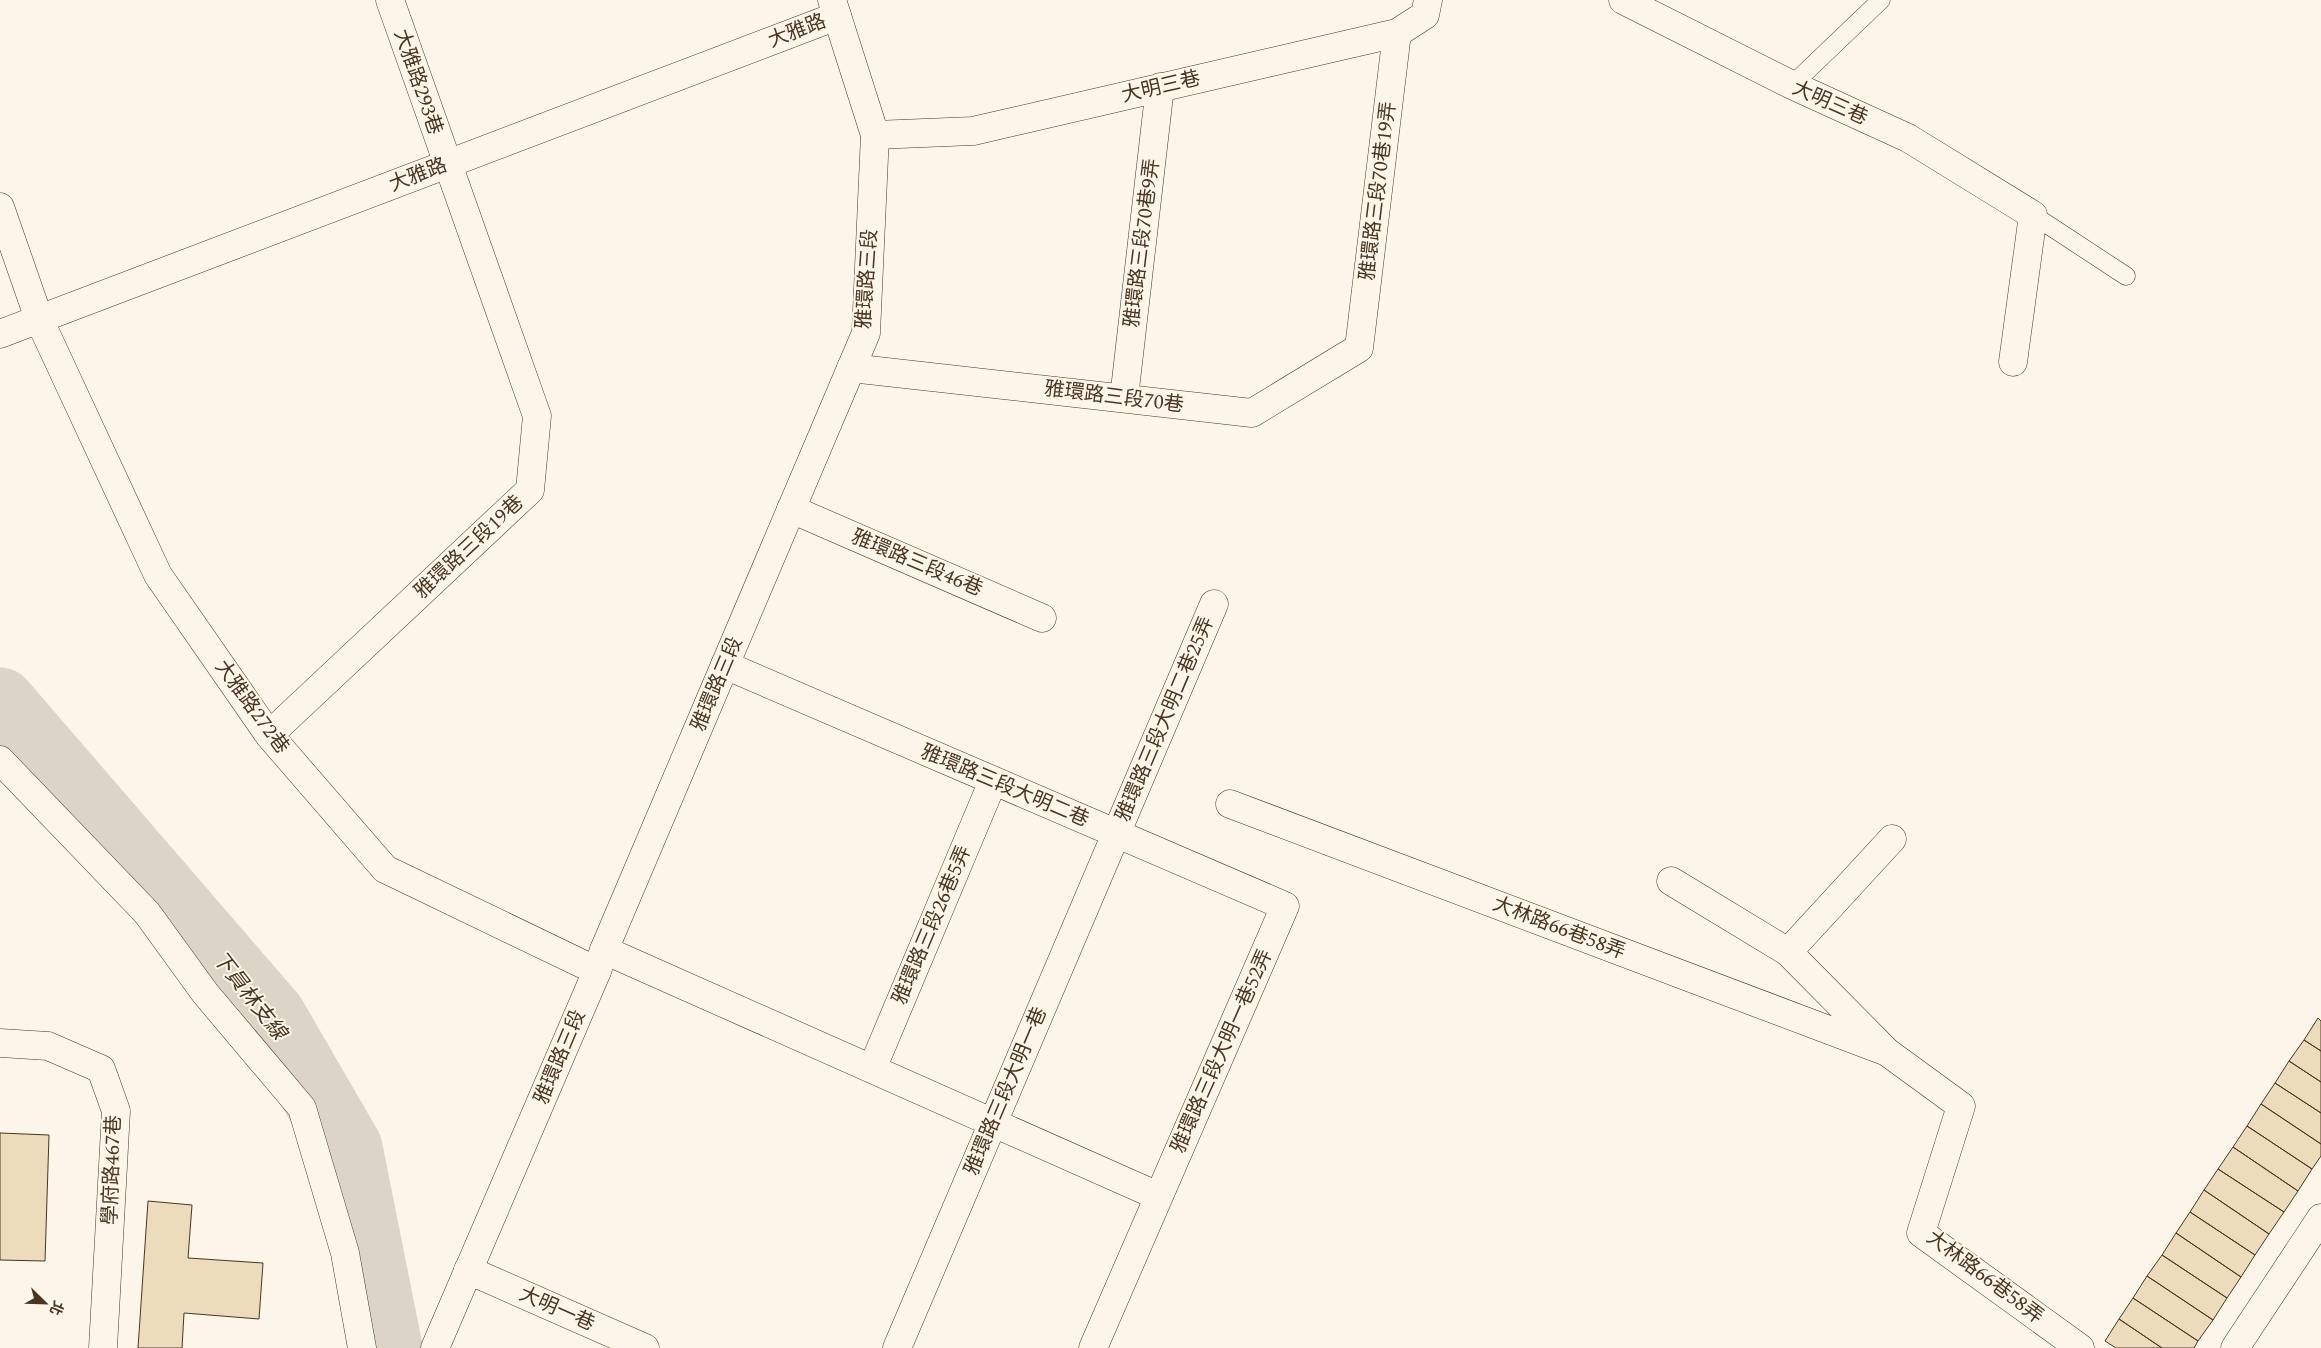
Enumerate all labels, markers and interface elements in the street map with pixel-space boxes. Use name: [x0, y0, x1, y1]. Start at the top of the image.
street label: 大雅路: [764, 6, 830, 56]
street label: 大雅路293巷: [386, 25, 450, 139]
street label: 大明三巷: [1119, 63, 1203, 111]
street label: 大明三巷: [1787, 73, 1873, 133]
street label: 雅環路三段70巷19弄: [1352, 100, 1404, 282]
street label: 大雅路: [385, 150, 451, 200]
street label: 雅環路三段70巷9弄: [1117, 157, 1167, 329]
street label: 雅環路三段: [849, 228, 885, 330]
street label: 雅環路三段70巷: [1043, 374, 1185, 420]
street label: 雅環路三段19巷: [408, 488, 530, 606]
street label: 雅環路三段46巷: [847, 522, 987, 604]
street label: 雅環路三段大明二巷25弄: [1108, 612, 1222, 826]
street label: 雅環路三段: [684, 632, 750, 736]
street label: 大雅路272巷: [208, 654, 296, 760]
street label: 雅環路三段大明二巷: [916, 737, 1094, 835]
street label: 雅環路三段26巷5弄: [885, 841, 979, 1009]
street label: 大林路66巷58弄: [1488, 889, 1630, 967]
street label: 雅環路三段大明一巷52弄: [1164, 944, 1280, 1158]
water label: 下員林支線: [204, 945, 295, 1049]
street label: 雅環路三段大明一巷: [957, 1002, 1055, 1180]
street label: 雅環路三段: [527, 1005, 593, 1109]
street label: 學府路467巷: [95, 1115, 129, 1225]
street label: 大林路66巷58弄: [1920, 1223, 2050, 1331]
north arrow: [20, 1278, 70, 1328]
street label: 大明一巷: [514, 1279, 600, 1339]
text: 北: [44, 1297, 69, 1318]

